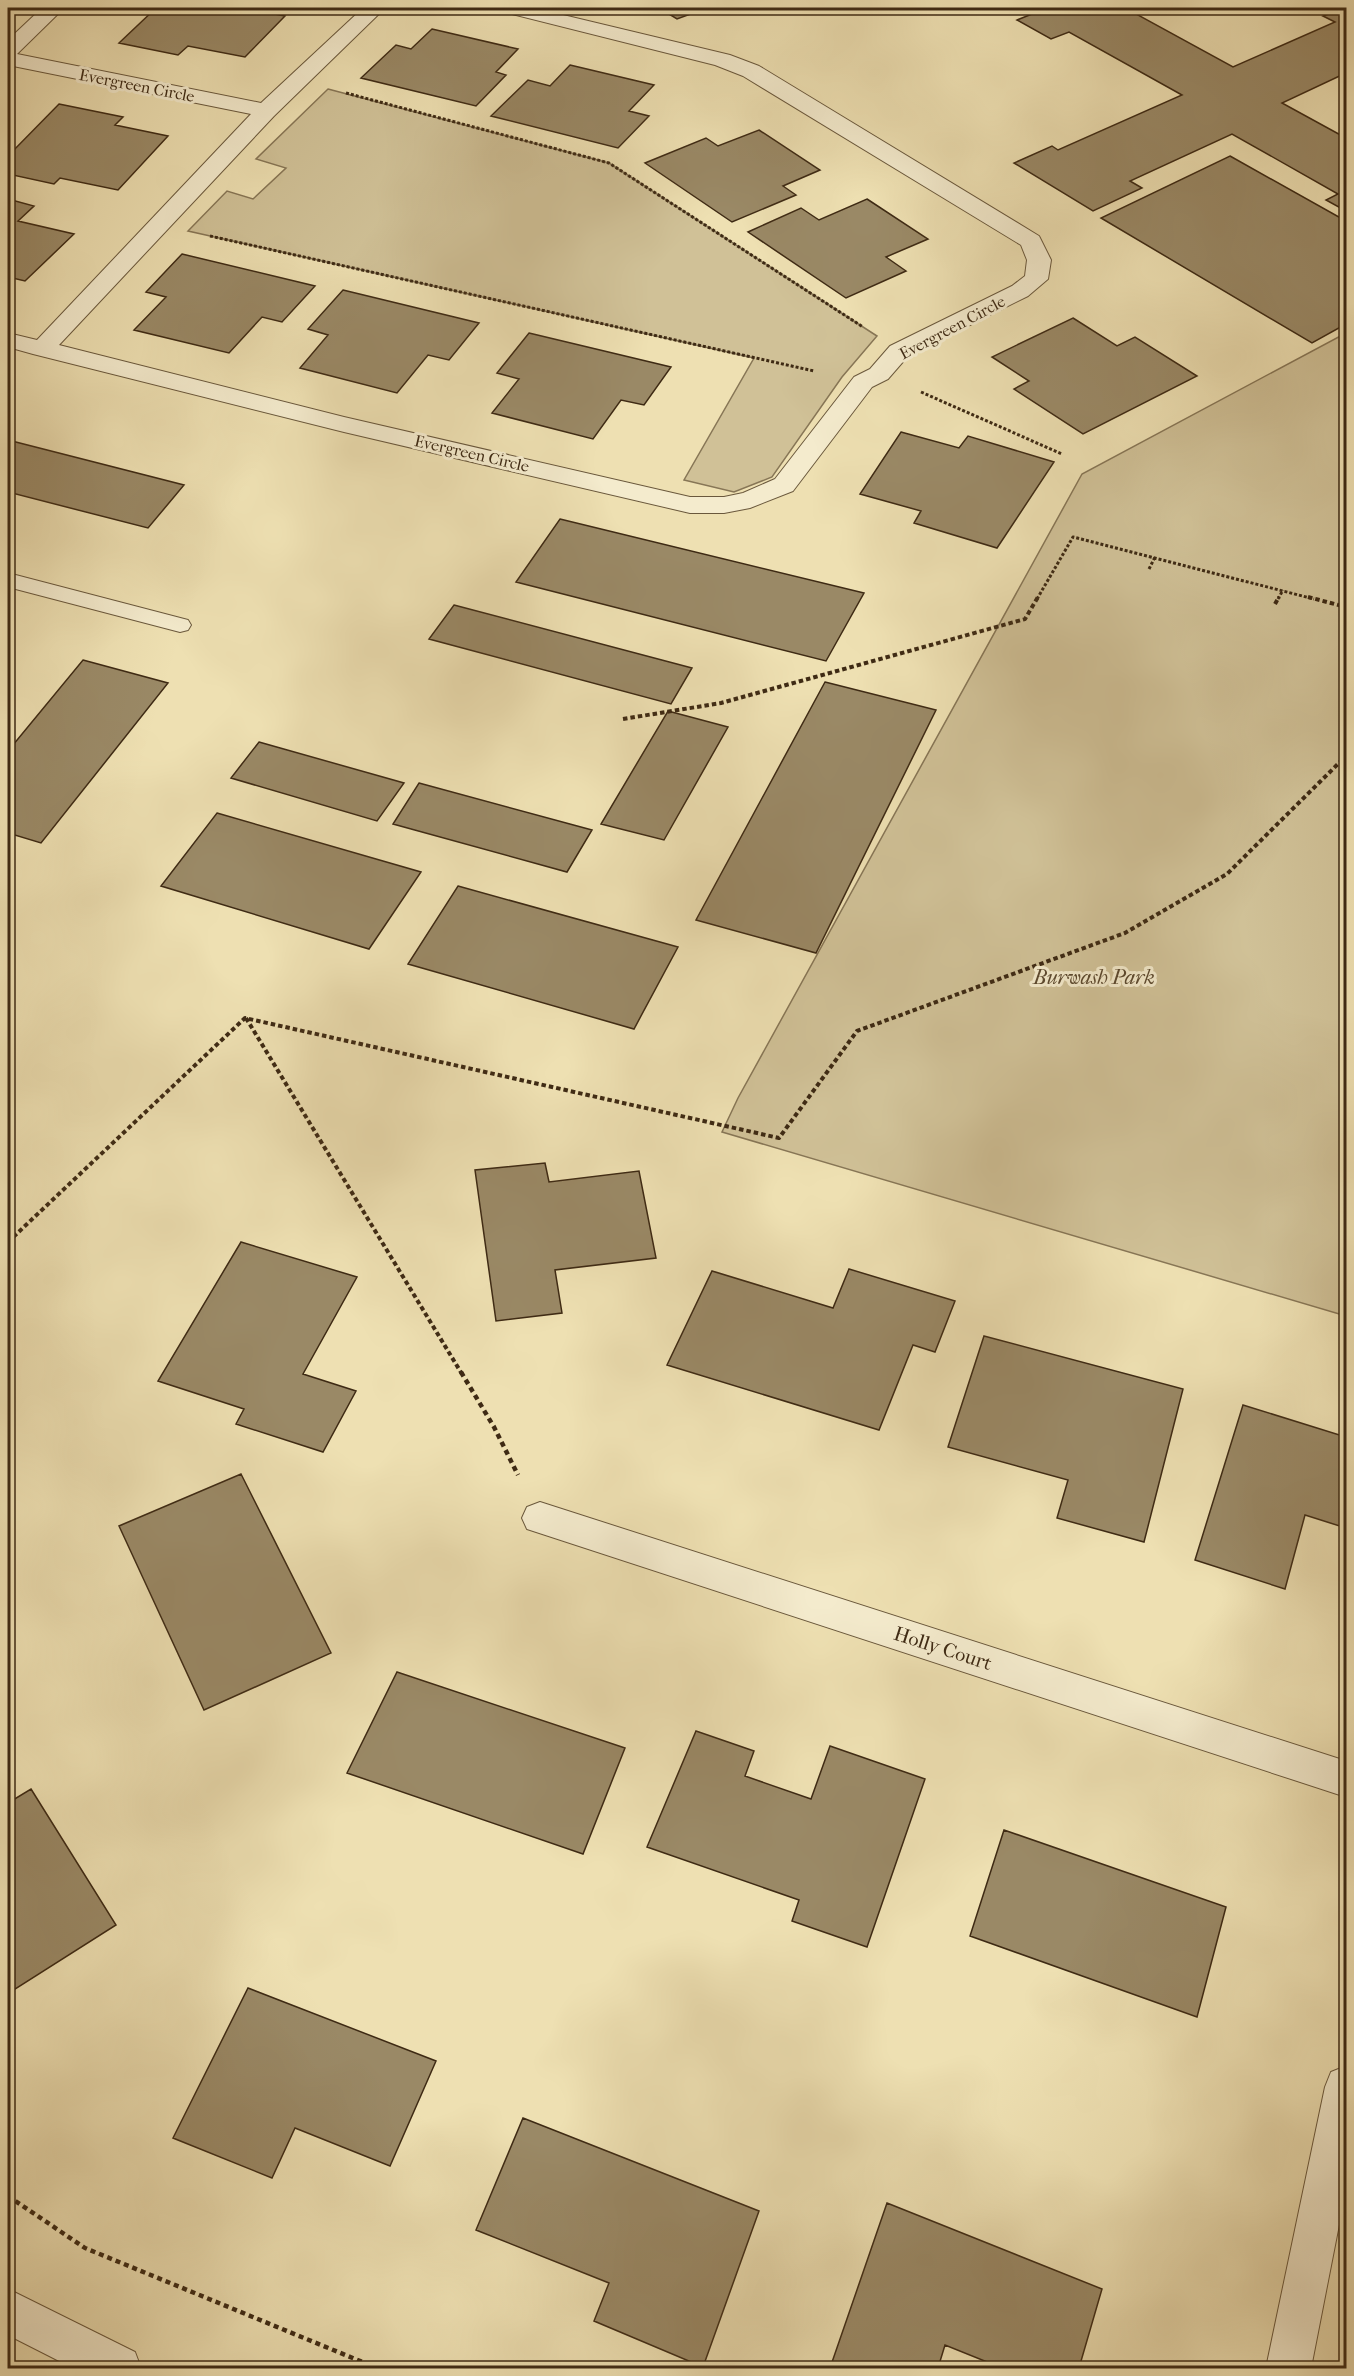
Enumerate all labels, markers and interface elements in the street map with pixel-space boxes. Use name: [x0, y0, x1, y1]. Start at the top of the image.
street label: Evergreen Circle: [78, 65, 196, 106]
street label: Evergreen Circle: [896, 292, 1008, 363]
street label: Evergreen Circle: [413, 431, 531, 476]
park label: Burwash Park: [1032, 966, 1155, 989]
street label: Holly Court: [891, 1622, 995, 1675]

